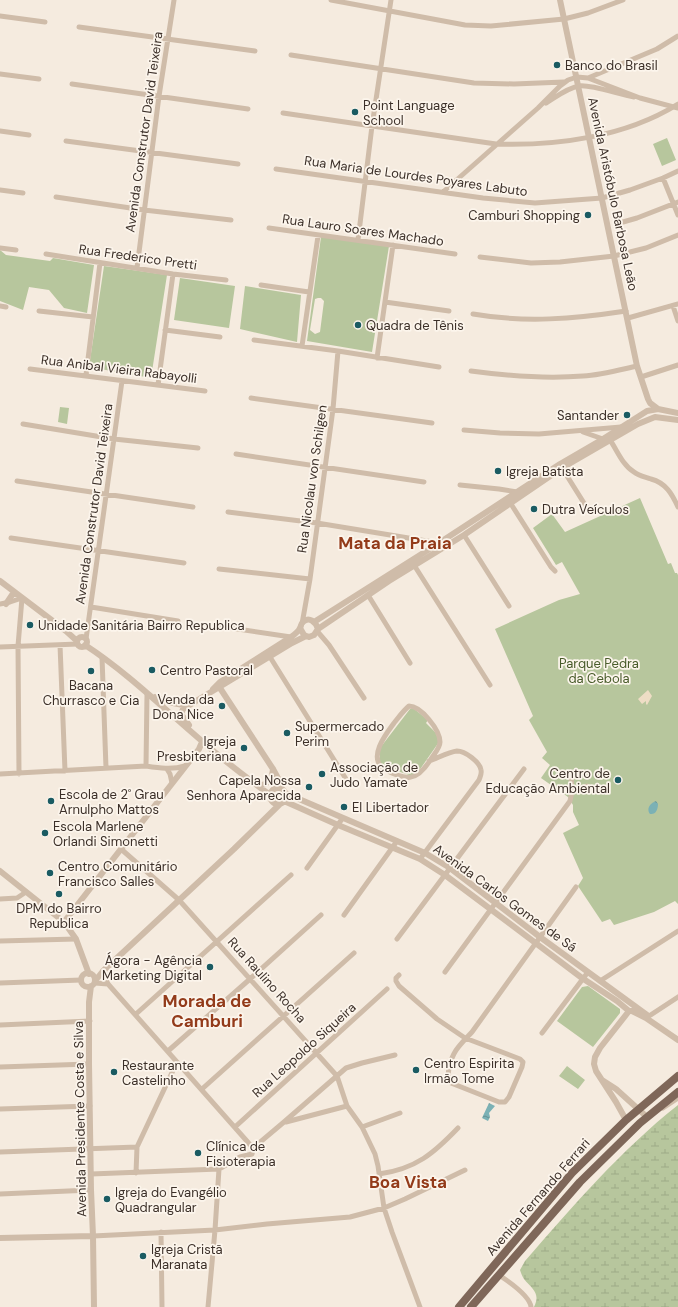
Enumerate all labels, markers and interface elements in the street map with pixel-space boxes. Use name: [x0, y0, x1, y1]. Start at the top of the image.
street label: Avenida Construtor David Teixeira: [121, 30, 167, 234]
place label: Banco do Brasil: [565, 57, 658, 74]
marker: Banco do Brasil: [552, 60, 562, 70]
street label: Avenida Aristóbulo Barbosa Leão: [584, 96, 642, 293]
place label: Point Language School: [363, 97, 455, 129]
marker: Point Language School: [350, 107, 360, 117]
street label: Rua Maria de Lourdes Poyares Labuto: [303, 152, 529, 200]
place label: Camburi Shopping: [468, 207, 580, 224]
street label: Rua Lauro Soares Machado: [281, 210, 445, 250]
marker: Camburi Shopping: [583, 210, 593, 220]
street label: Rua Frederico Pretti: [78, 240, 198, 274]
place label: Quadra de Tênis: [366, 317, 464, 334]
marker: Quadra de Tênis: [353, 320, 363, 330]
street label: Rua Anibal Vieira Rabayolli: [40, 351, 198, 387]
street label: Avenida Construtor David Teixeira: [71, 402, 117, 606]
street label: Rua Nicolau von Schilgen: [293, 404, 331, 554]
place label: Santander: [557, 407, 619, 424]
marker: Santander: [622, 410, 632, 420]
place label: Igreja Batista: [506, 463, 583, 480]
marker: Igreja Batista: [493, 466, 503, 476]
place label: Dutra Veículos: [542, 501, 629, 518]
marker: Dutra Veículos: [529, 504, 539, 514]
district label: Mata da Praia: [338, 532, 452, 554]
place label: Unidade Sanitária Bairro Republica: [38, 617, 245, 634]
marker: Unidade Sanitária Bairro Republica: [25, 620, 35, 630]
park label: Parque Pedra da Cebola: [559, 655, 639, 687]
place label: Centro Pastoral: [160, 662, 253, 679]
marker: Centro Pastoral: [147, 665, 157, 675]
marker: Bacana Churrasco e Cia: [86, 666, 96, 676]
place label: Bacana Churrasco e Cia: [43, 677, 139, 709]
place label: Venda da Dona Nice: [152, 691, 214, 723]
marker: Venda da Dona Nice: [217, 701, 227, 711]
place label: Supermercado Perim: [295, 718, 385, 750]
marker: Supermercado Perim: [282, 728, 292, 738]
place label: Igreja Presbiteriana: [157, 733, 236, 765]
marker: Igreja Presbiteriana: [239, 743, 249, 753]
place label: Associação de Judo Yamate: [330, 759, 418, 791]
place label: Centro de Educação Ambiental: [485, 765, 610, 797]
marker: Associação de Judo Yamate: [317, 769, 327, 779]
place label: Capela Nossa Senhora Aparecida: [187, 772, 301, 804]
marker: Centro de Educação Ambiental: [613, 775, 623, 785]
marker: Capela Nossa Senhora Aparecida: [304, 782, 314, 792]
place label: Escola de 2˚ Grau Arnulpho Mattos: [59, 786, 164, 818]
marker: Escola de 2˚ Grau Arnulpho Mattos: [46, 796, 56, 806]
place label: El Libertador: [352, 799, 429, 816]
marker: El Libertador: [339, 802, 349, 812]
place label: Escola Marlene Orlandi Simonetti: [53, 818, 158, 850]
marker: Escola Marlene Orlandi Simonetti: [40, 828, 50, 838]
street label: Avenida Carlos Gomes de Sá: [430, 840, 580, 956]
place label: Centro Comunitário Francisco Salles: [58, 858, 178, 890]
marker: Centro Comunitário Francisco Salles: [45, 868, 55, 878]
marker: DPM do Bairro Republica: [54, 889, 64, 899]
place label: DPM do Bairro Republica: [16, 900, 102, 932]
street label: Rua Raulino Rocha: [224, 934, 310, 1026]
place label: Ágora - Agência Marketing Digital: [102, 951, 202, 984]
marker: Ágora - Agência Marketing Digital: [205, 962, 215, 972]
district label: Morada de Camburi: [163, 990, 251, 1032]
street label: Rua Leopoldo Siqueira: [248, 999, 360, 1101]
street label: Avenida Presidente Costa e Silva: [70, 1021, 90, 1217]
place label: Centro Espirita Irmão Tome: [424, 1055, 514, 1087]
place label: Restaurante Castelinho: [122, 1057, 194, 1089]
marker: Centro Espirita Irmão Tome: [411, 1065, 421, 1075]
marker: Restaurante Castelinho: [109, 1067, 119, 1077]
street label: Avenida Fernando Ferrari: [482, 1135, 594, 1259]
place label: Clínica de Fisioterapia: [206, 1138, 276, 1170]
marker: Clínica de Fisioterapia: [193, 1148, 203, 1158]
district label: Boa Vista: [369, 1171, 447, 1193]
place label: Igreja do Evangélio Quadrangular: [115, 1184, 227, 1216]
marker: Igreja do Evangélio Quadrangular: [102, 1194, 112, 1204]
place label: Igreja Cristã Maranata: [151, 1241, 223, 1273]
marker: Igreja Cristã Maranata: [138, 1251, 148, 1261]

